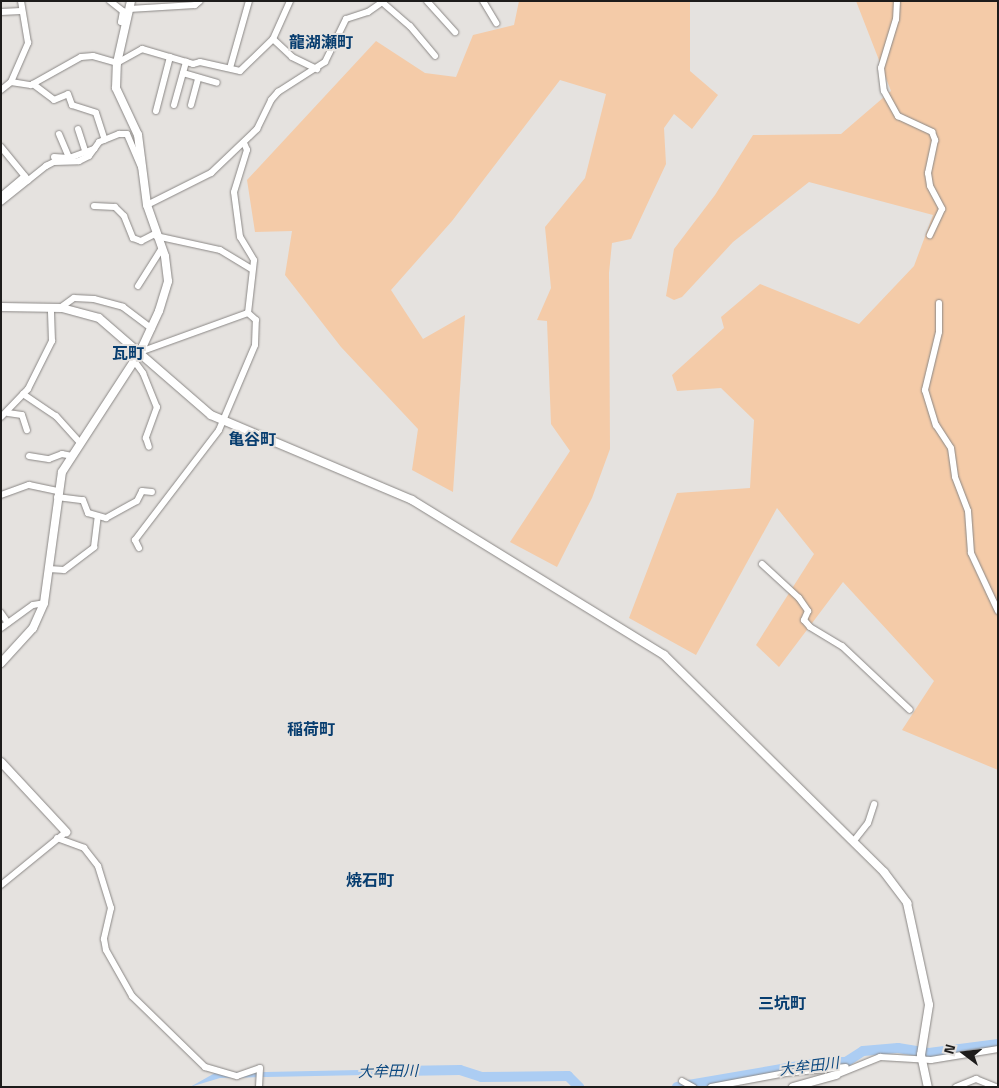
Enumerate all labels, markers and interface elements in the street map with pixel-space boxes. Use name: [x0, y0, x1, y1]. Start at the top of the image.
district label: 龍湖瀬町: [289, 32, 353, 52]
district label: 瓦町: [112, 343, 144, 363]
district label: 亀谷町: [228, 429, 276, 449]
district label: 稲荷町: [287, 719, 335, 739]
district label: 焼石町: [346, 870, 394, 890]
district label: 三坑町: [758, 993, 806, 1013]
north arrow: [939, 1028, 989, 1078]
text: N: [938, 1042, 960, 1056]
water label: 大牟田川: [778, 1053, 840, 1079]
water label: 大牟田川: [358, 1061, 418, 1081]

